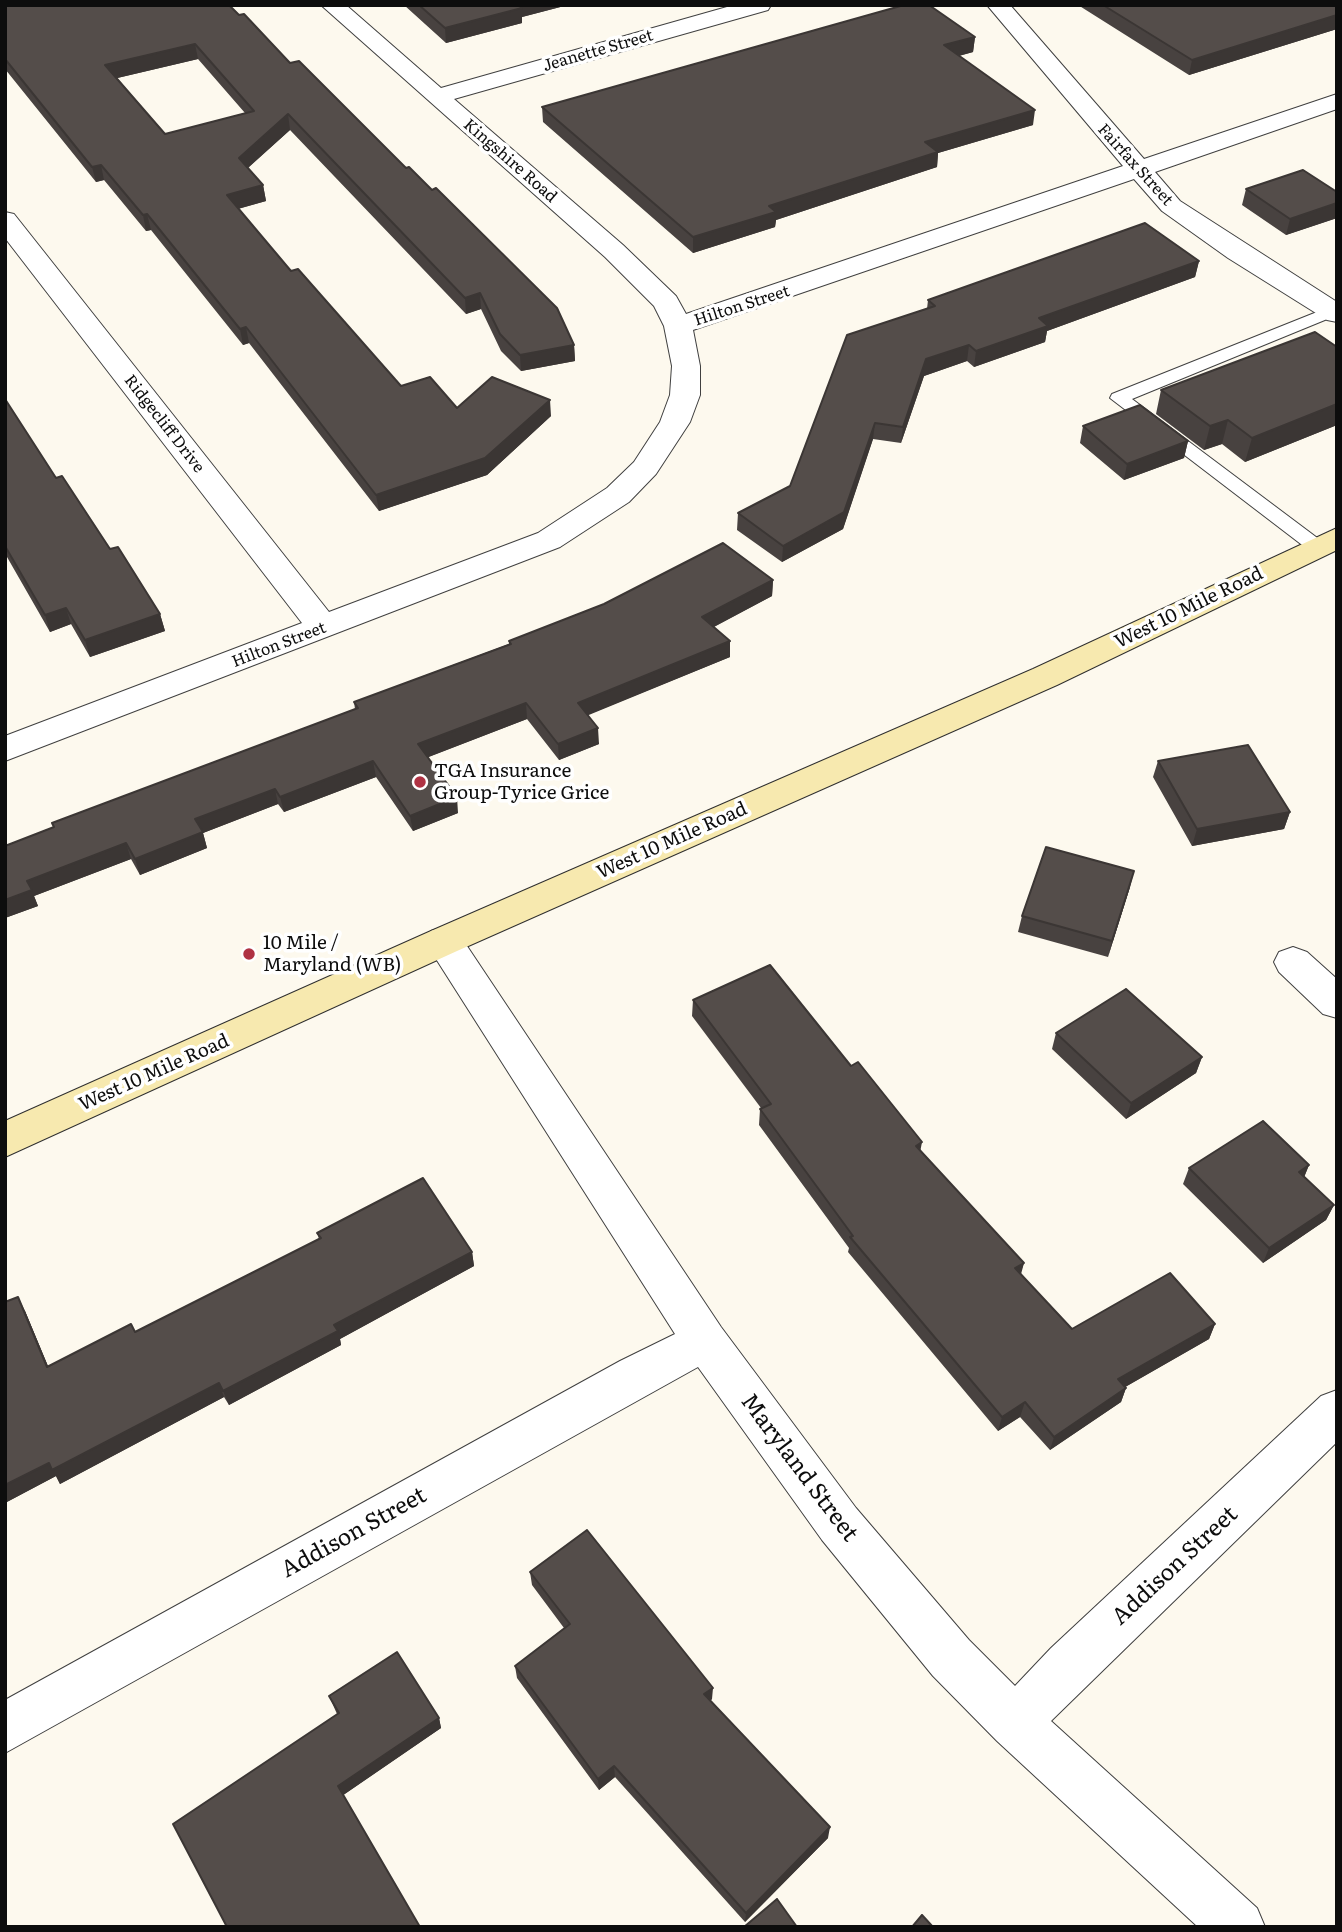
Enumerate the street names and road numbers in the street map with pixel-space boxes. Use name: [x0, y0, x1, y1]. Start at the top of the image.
street label: Jeanette Street: [541, 26, 655, 76]
street label: Kingshire Road: [459, 115, 561, 207]
street label: Fairfax Street: [1093, 120, 1177, 210]
street label: Hilton Street: [692, 282, 792, 330]
street label: Ridgecliff Drive: [120, 371, 208, 477]
street label: West 10 Mile Road: [1111, 562, 1267, 654]
street label: Hilton Street: [229, 618, 329, 672]
street label: West 10 Mile Road: [593, 798, 751, 884]
street label: West 10 Mile Road: [75, 1030, 233, 1116]
street label: Maryland Street: [735, 1389, 863, 1547]
street label: Addison Street: [277, 1482, 431, 1584]
street label: Addison Street: [1106, 1501, 1244, 1631]

